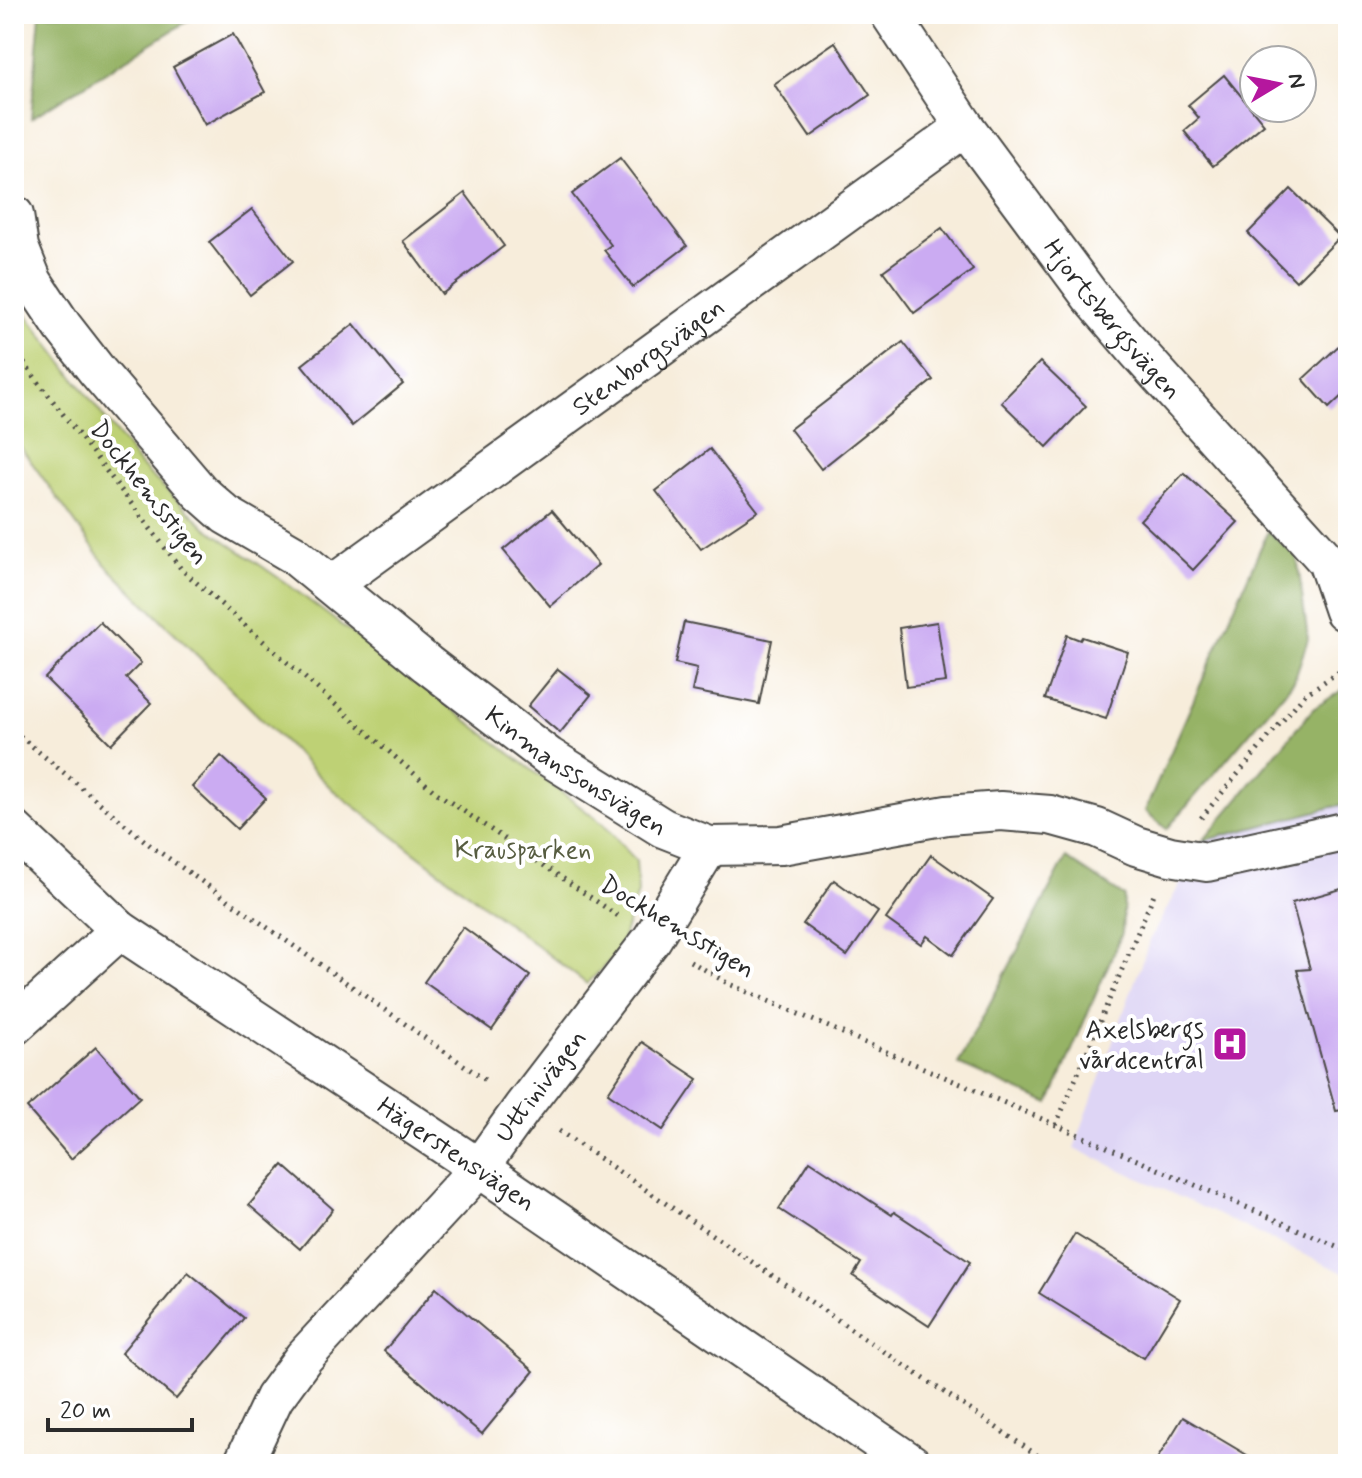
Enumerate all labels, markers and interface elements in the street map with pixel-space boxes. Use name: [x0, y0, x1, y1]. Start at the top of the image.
north arrow: [1238, 44, 1318, 124]
text: N: [1281, 71, 1311, 91]
street label: Hjortsbergsvägen: [1035, 233, 1188, 408]
street label: Stenborgsvägen: [566, 291, 732, 425]
street label: Dockhemsstigen: [81, 414, 216, 573]
street label: Kinmanssonsvägen: [477, 699, 673, 845]
park label: Krausparken: [455, 834, 591, 868]
street label: Dockhemsstigen: [593, 868, 761, 987]
place label: Axelsbergs vårdcentral: [1079, 1014, 1204, 1078]
street label: Uttinivägen: [488, 1023, 595, 1150]
hospital icon: Axelsbergs vårdcentral: [1211, 1025, 1249, 1063]
street label: Hägerstensvägen: [370, 1090, 541, 1221]
scale bar: [48, 1382, 192, 1432]
text: 20 m: [60, 1396, 111, 1427]

